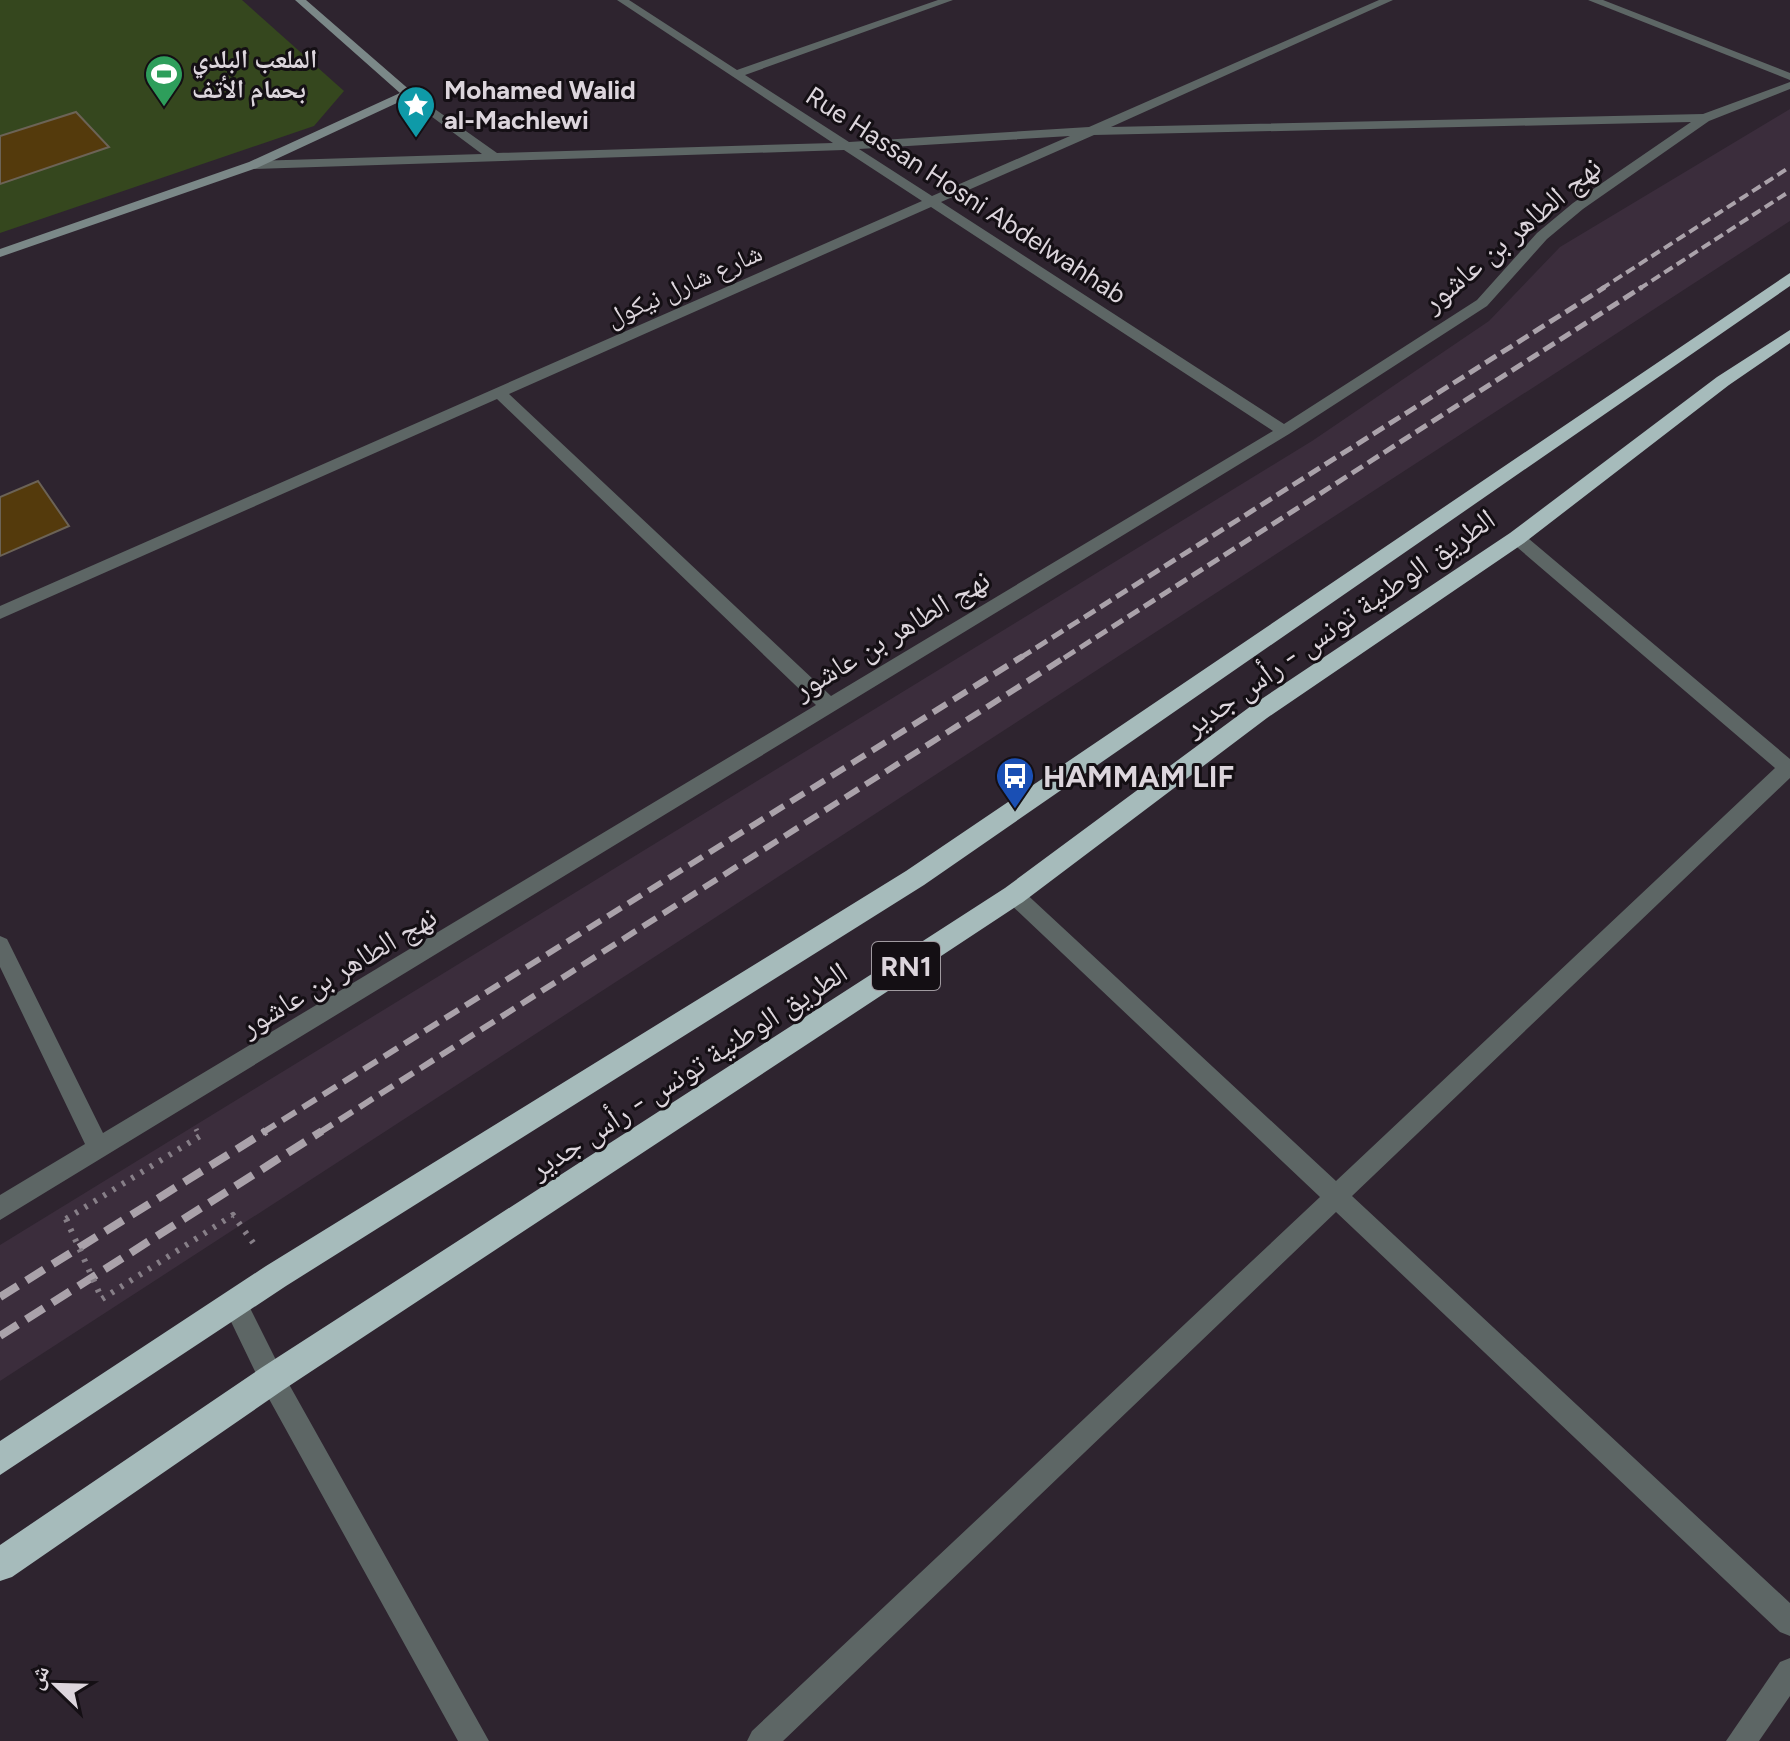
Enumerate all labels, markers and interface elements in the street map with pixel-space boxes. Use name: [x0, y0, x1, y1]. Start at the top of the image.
place label: الملعب البلدي بحمام الأتف: [192, 43, 317, 107]
sports icon: الملعب البلدي بحمام الأتف: [143, 53, 185, 108]
place label: Mohamed Walid al-Machlewi: [444, 74, 636, 136]
street label: Rue Hassan Hosni Abdelwahhab: [800, 79, 1132, 311]
place icon: Mohamed Walid al-Machlewi: [395, 84, 437, 139]
street label: نهج الطاهر بن عاشور: [1413, 148, 1609, 321]
street label: شارع شارل نيكول: [601, 236, 767, 334]
street label: الطريق الوطنية تونس - رأس جدير: [1175, 500, 1502, 744]
street label: نهج الطاهر بن عاشور: [785, 561, 997, 709]
bus stop icon: HAMMAM LIF: [994, 755, 1036, 810]
place label: HAMMAM LIF: [1043, 758, 1234, 795]
street label: نهج الطاهر بن عاشور: [232, 898, 444, 1046]
road number: RN1: [872, 942, 940, 990]
street label: الطريق الوطنية تونس - رأس جدير: [521, 953, 854, 1187]
north arrow: [16, 1645, 96, 1725]
text: ش: [21, 1661, 55, 1693]

